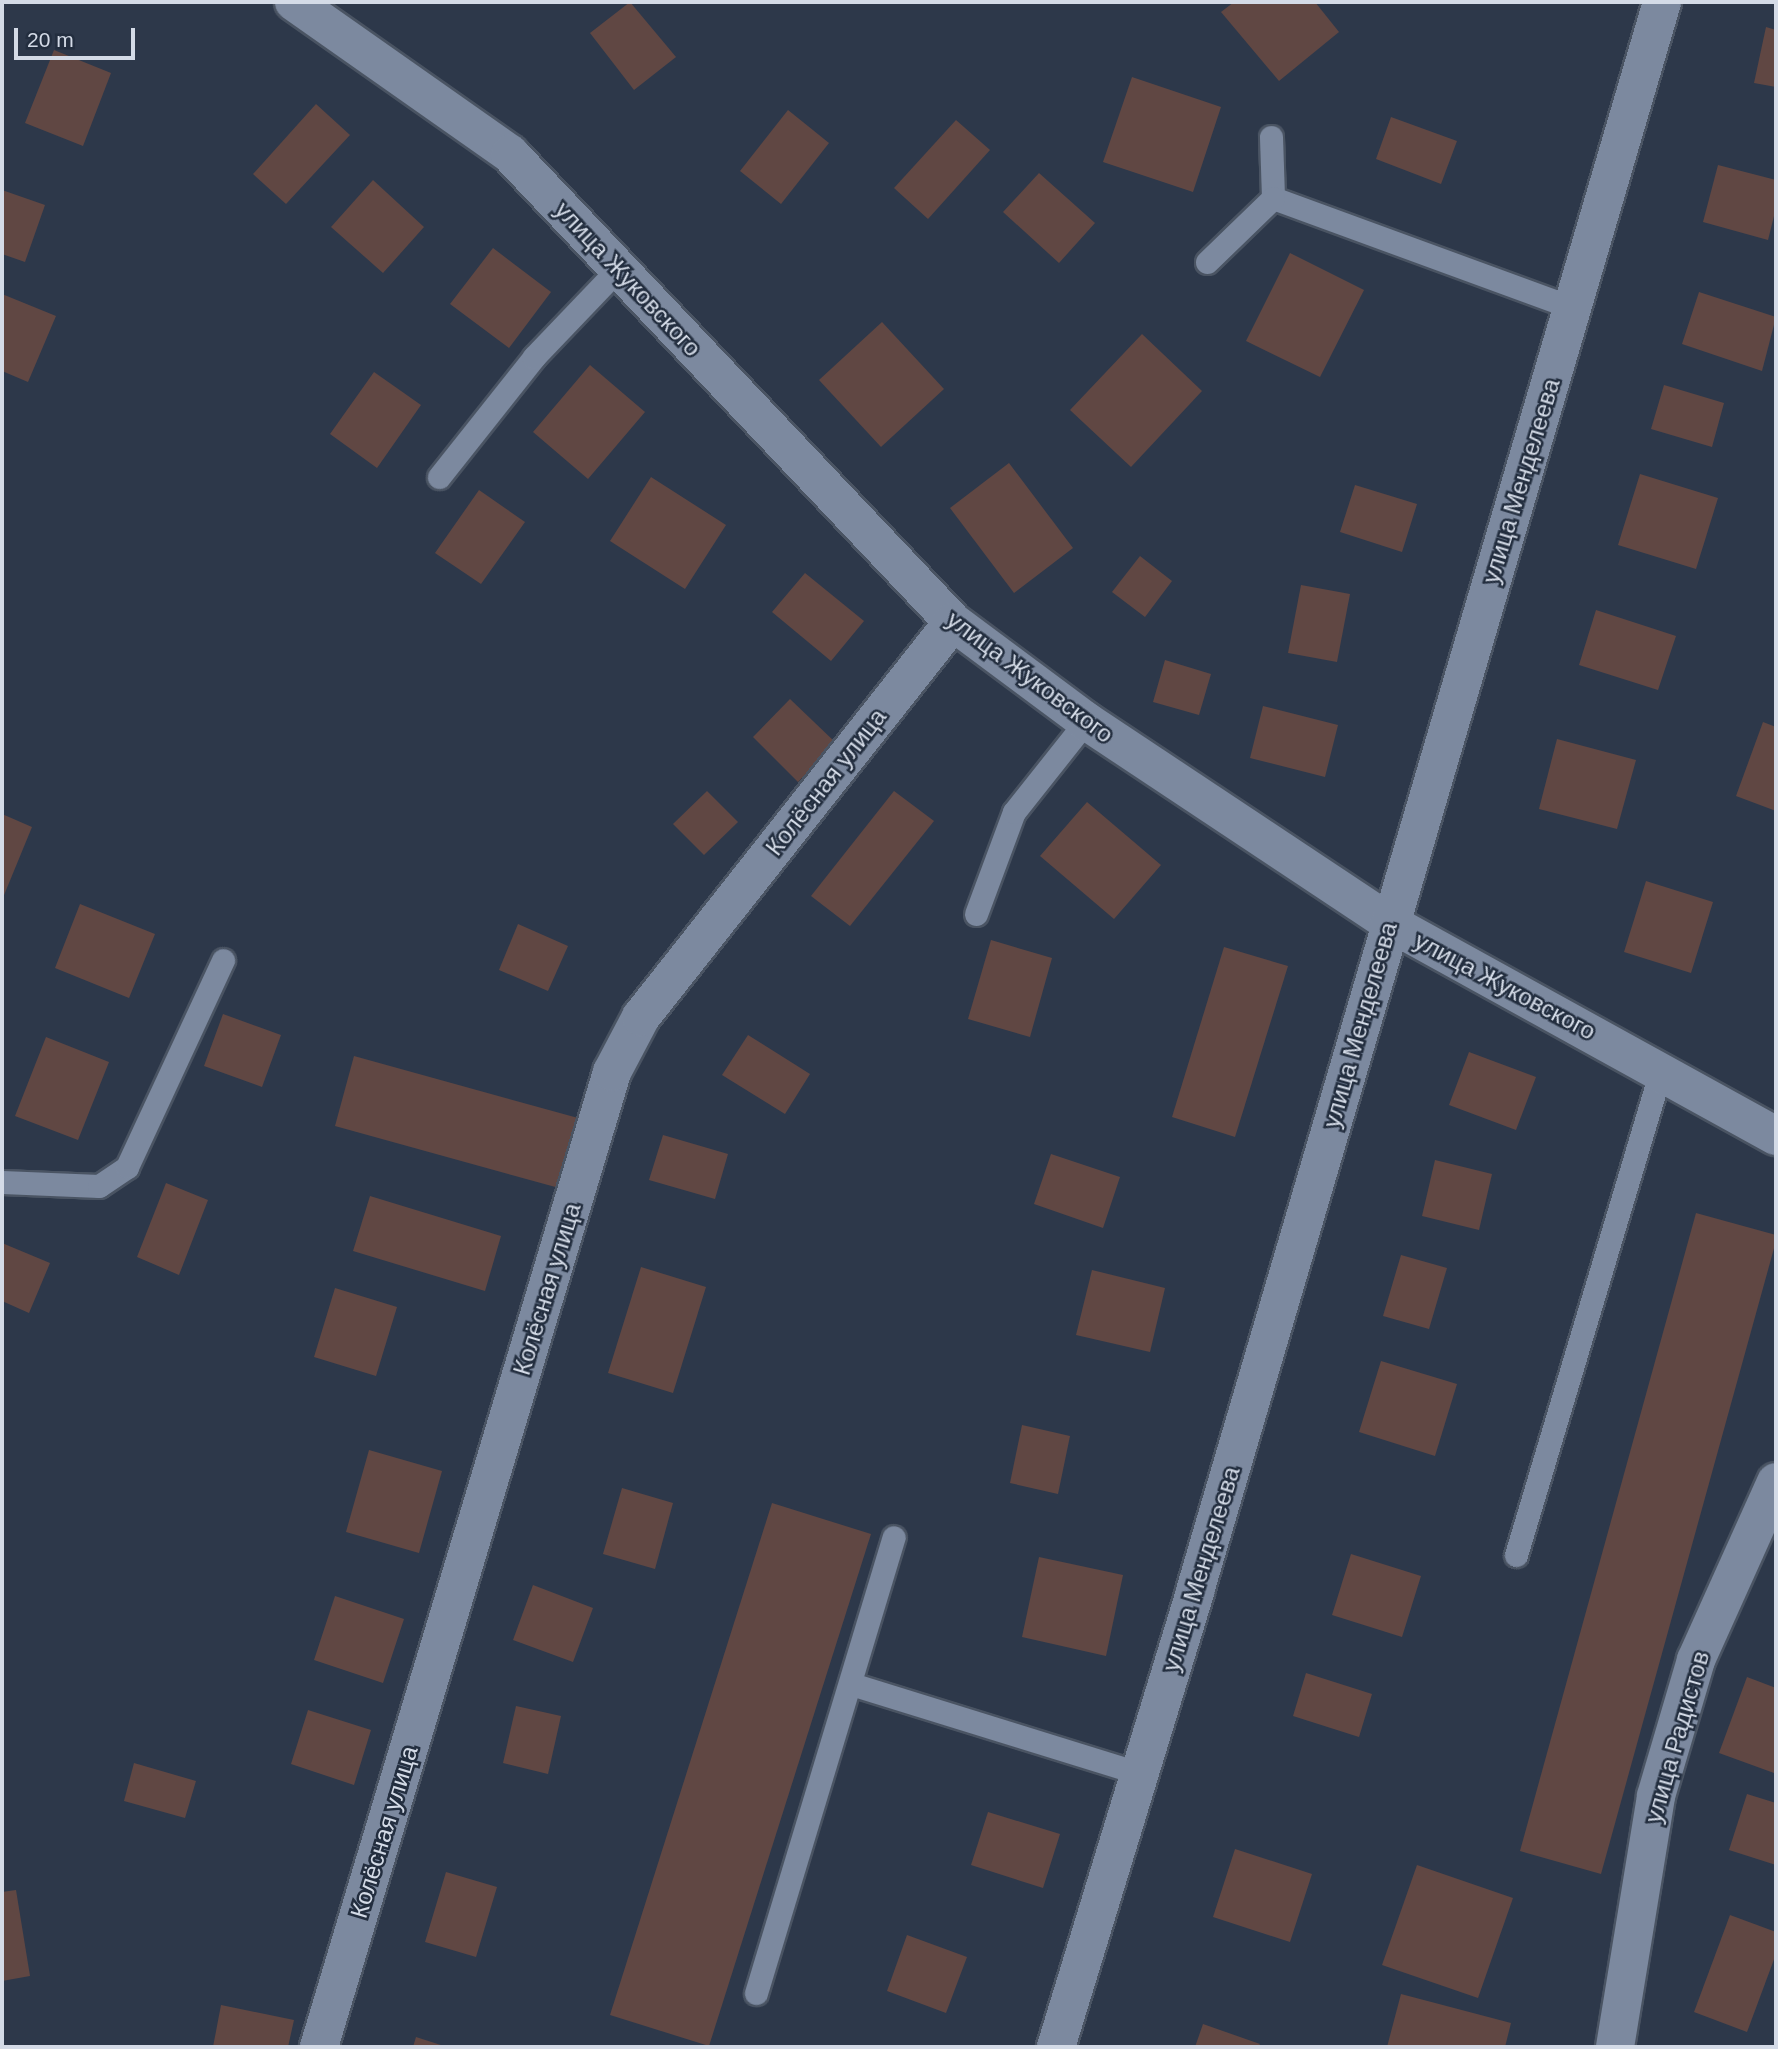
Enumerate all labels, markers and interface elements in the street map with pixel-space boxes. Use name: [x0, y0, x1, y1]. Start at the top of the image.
scale bar: [18, 14, 138, 58]
text: 20 m: [27, 28, 74, 51]
street label: улица Жуковского: [549, 196, 707, 362]
street label: улица Менделеева: [1476, 375, 1566, 587]
street label: улица Жуковского: [941, 605, 1119, 749]
street label: Колёсная улица: [760, 703, 892, 861]
street label: улица Менделеева: [1317, 919, 1403, 1131]
street label: улица Жуковского: [1410, 926, 1600, 1046]
street label: Колёсная улица: [507, 1199, 587, 1379]
street label: улица Менделеева: [1156, 1463, 1246, 1675]
street label: улица Радистов: [1639, 1648, 1715, 1826]
street label: Колёсная улица: [344, 1742, 424, 1922]

